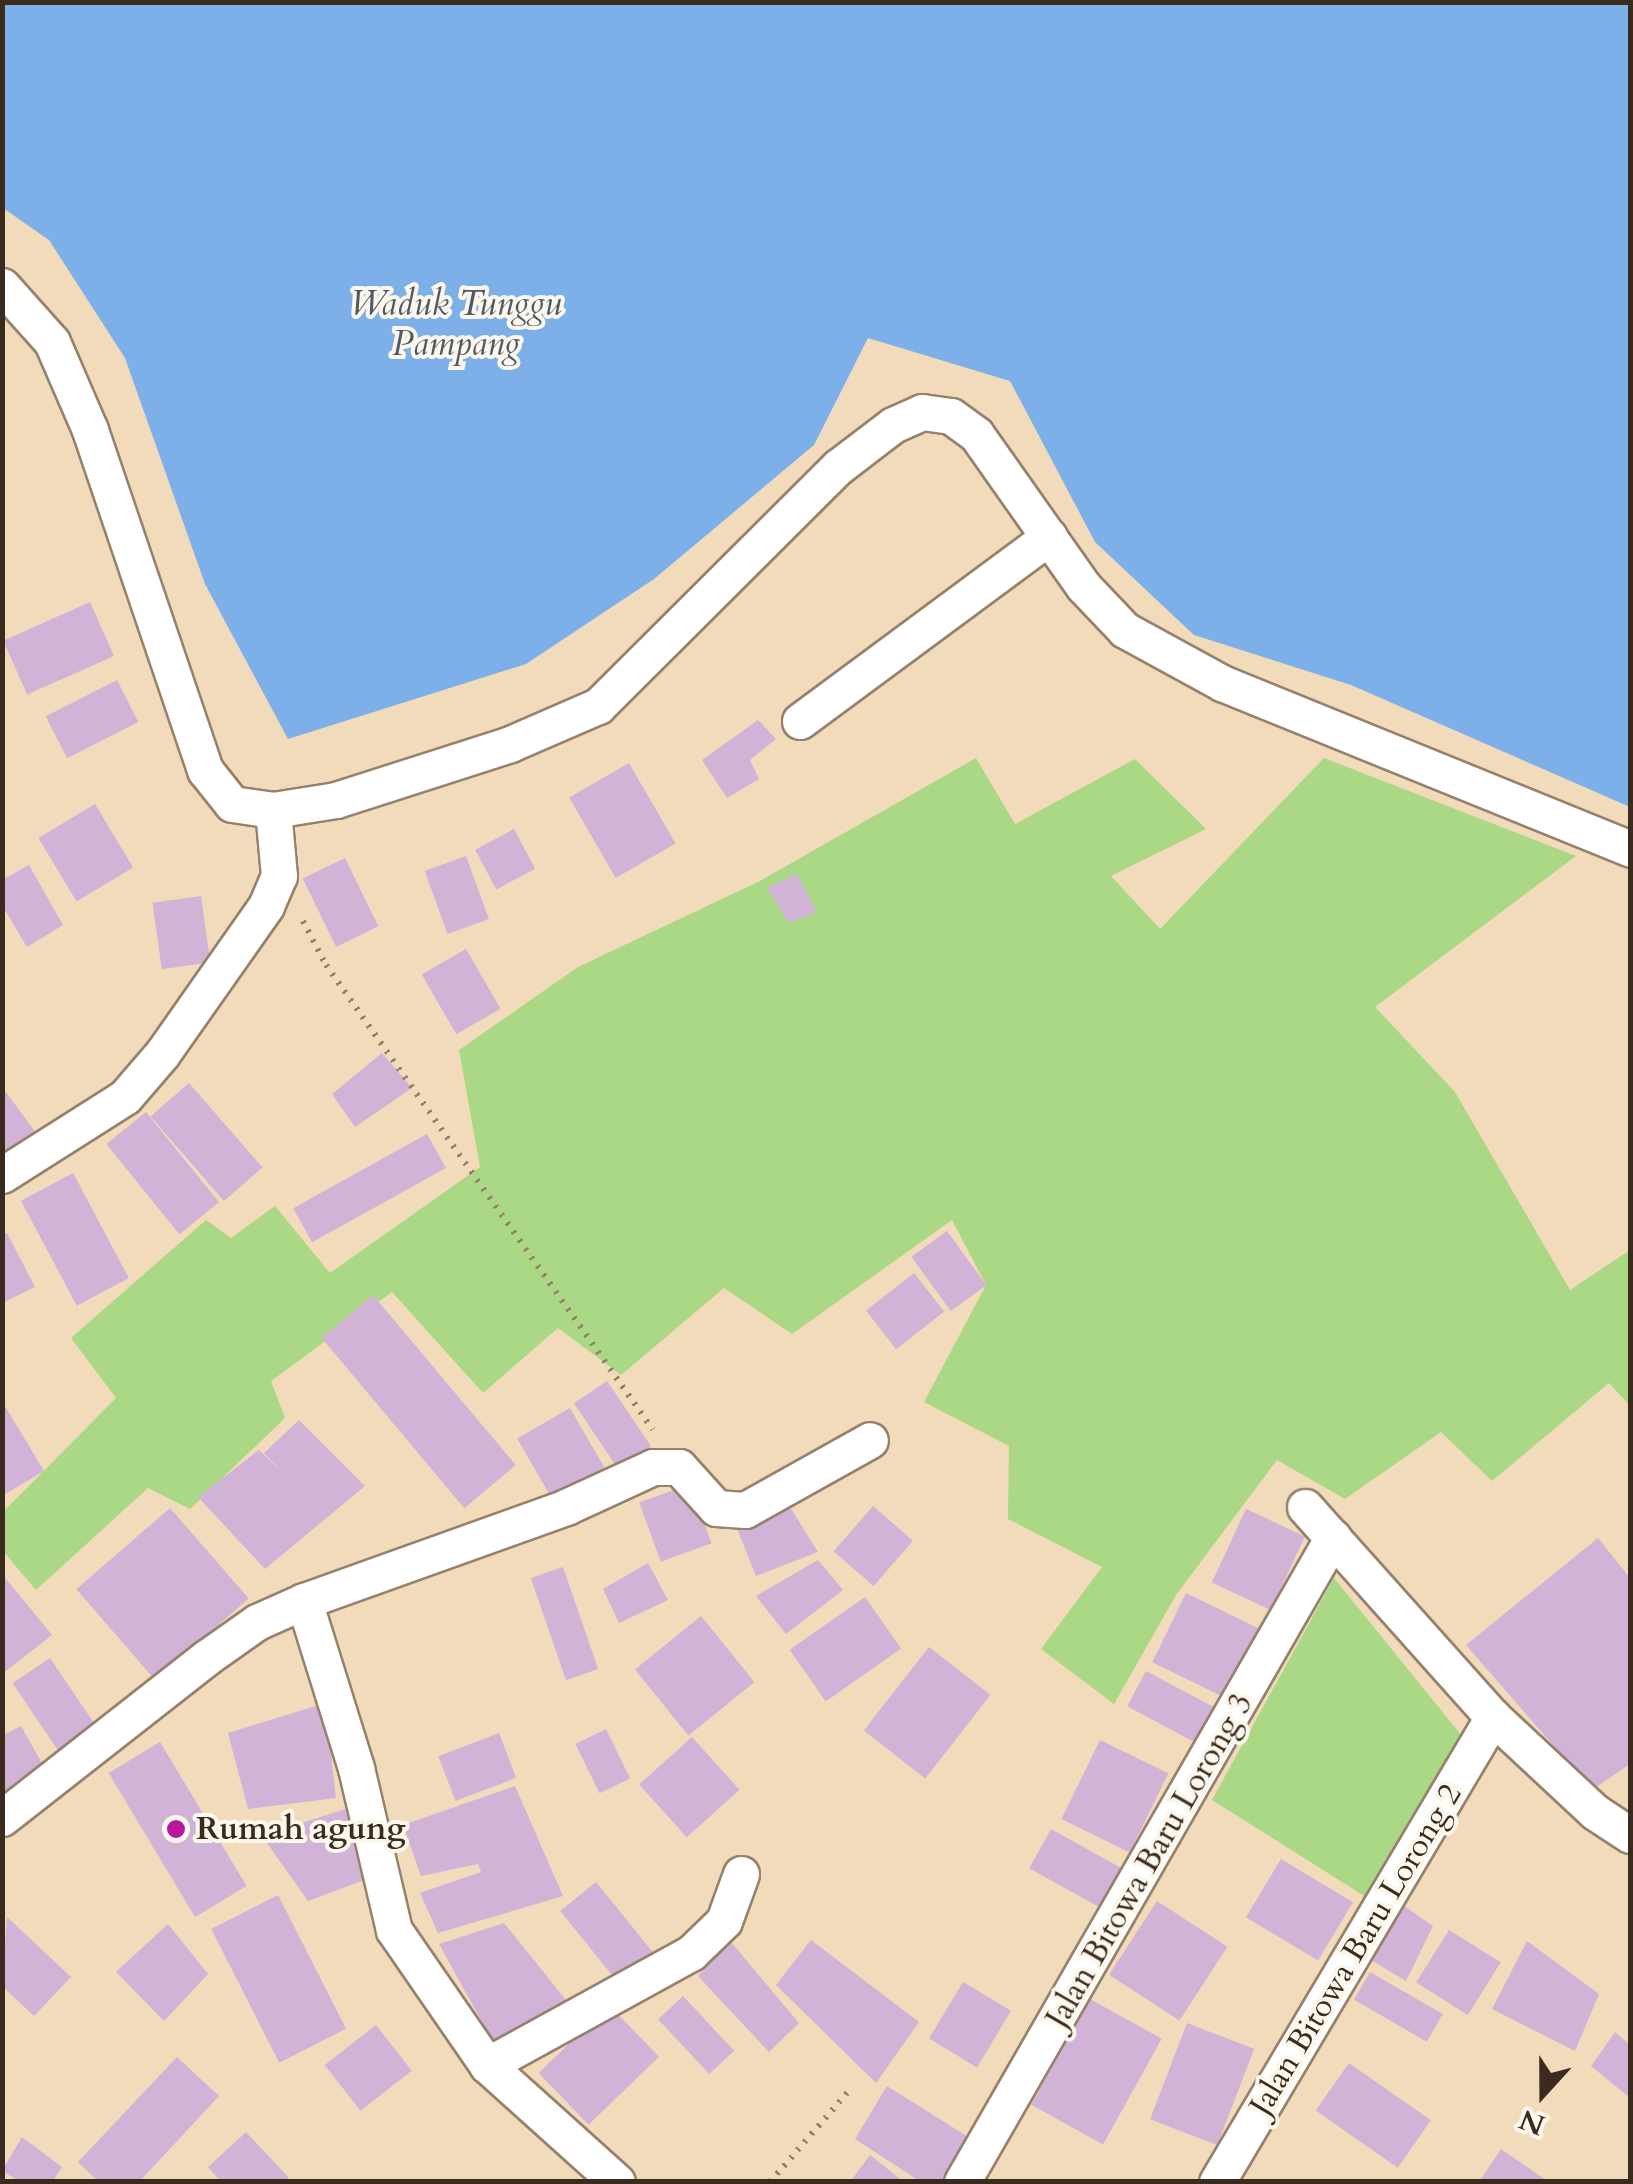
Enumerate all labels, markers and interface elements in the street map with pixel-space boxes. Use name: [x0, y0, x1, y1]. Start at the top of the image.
water label: Waduk Tunggu Pampang: [350, 283, 562, 365]
street label: Jalan Bitowa Baru Lorong 3: [1038, 1687, 1262, 2035]
street label: Jalan Bitowa Baru Lorong 2: [1242, 1777, 1470, 2123]
place label: Rumah agung: [196, 1810, 406, 1848]
marker: Rumah agung: [165, 1818, 187, 1840]
north arrow: [1493, 2044, 1593, 2144]
text: N: [1514, 2100, 1550, 2144]

